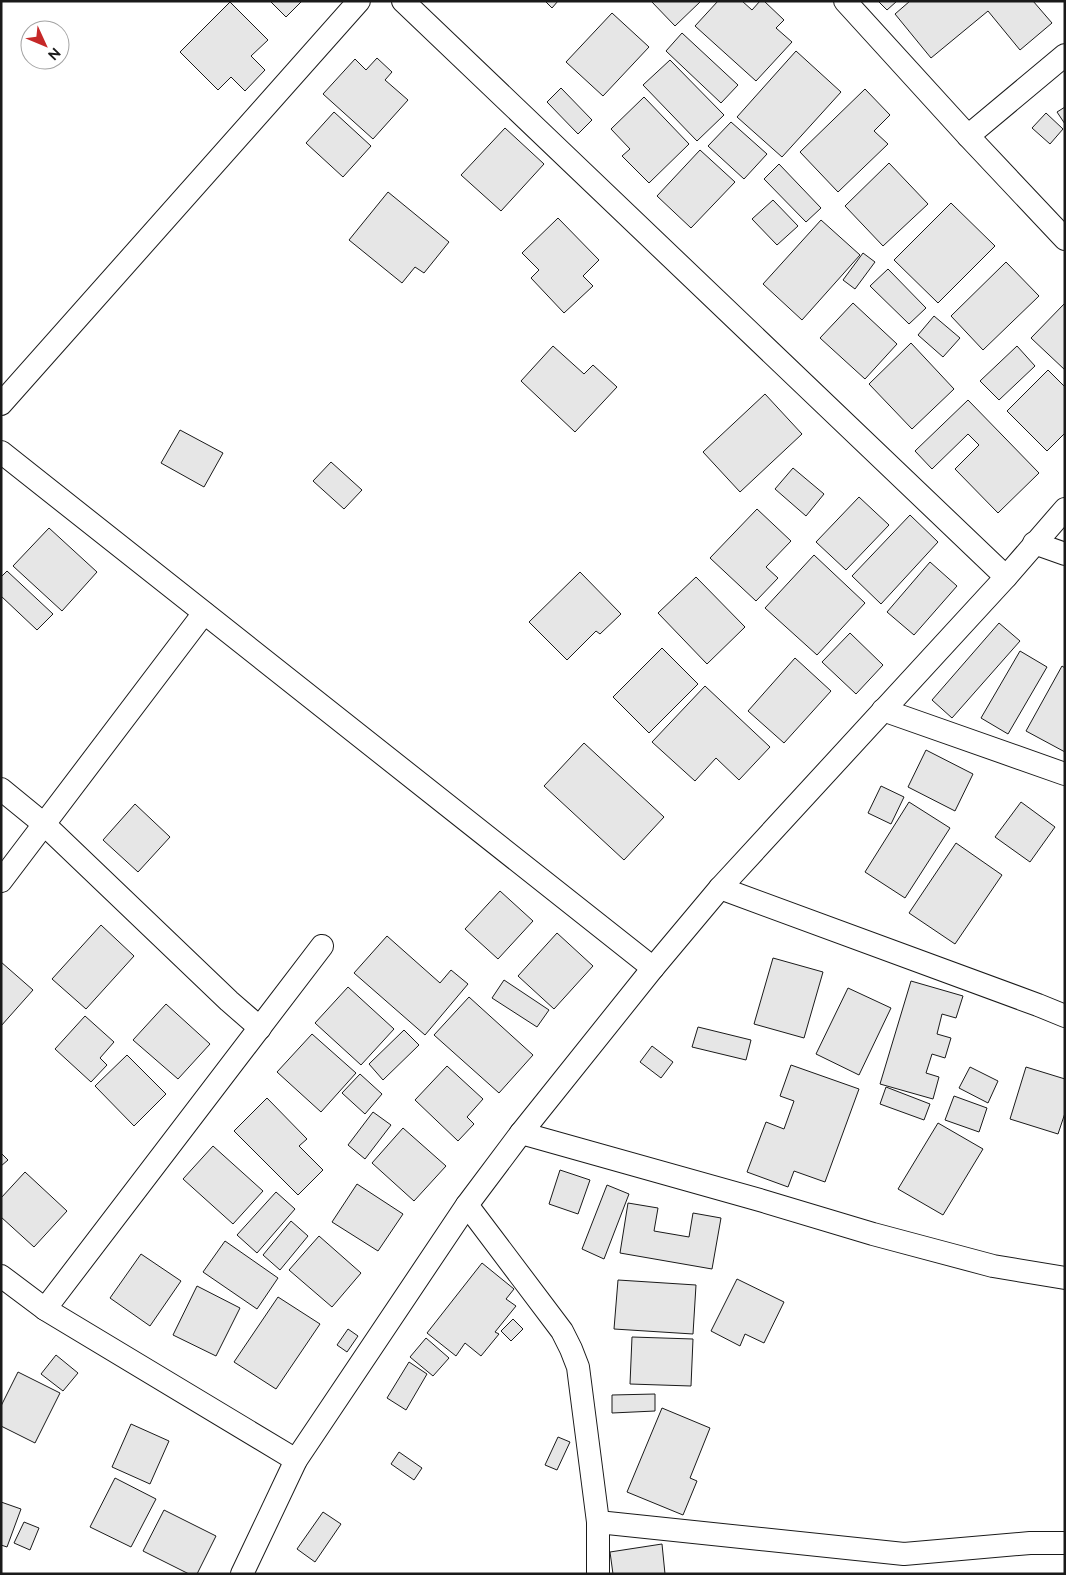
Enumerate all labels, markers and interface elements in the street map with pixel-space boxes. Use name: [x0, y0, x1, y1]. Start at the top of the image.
north arrow: [20, 20, 70, 70]
text: N: [45, 45, 64, 63]

